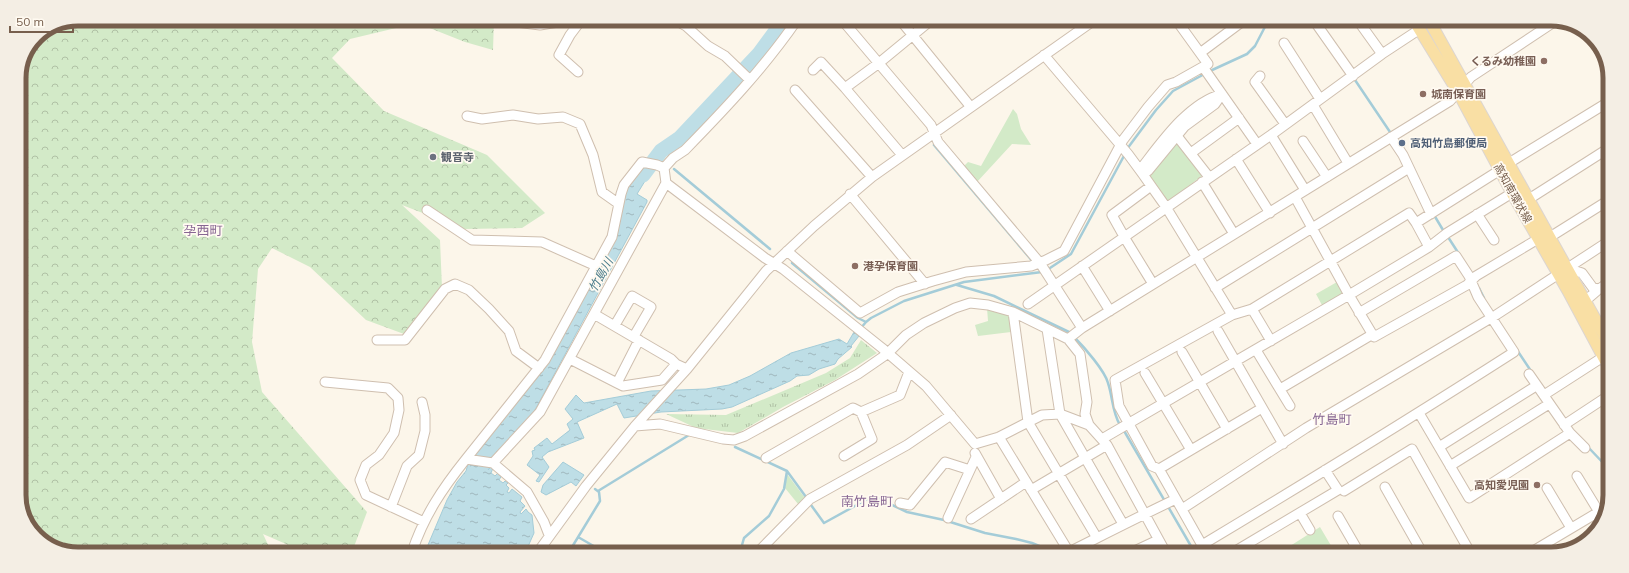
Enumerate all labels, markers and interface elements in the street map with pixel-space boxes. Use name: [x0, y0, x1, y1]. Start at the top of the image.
scale bar: [10, 8, 73, 34]
text: 50 m: [16, 14, 44, 29]
place label: くるみ幼稚園: [1470, 54, 1536, 68]
marker: くるみ幼稚園: [1539, 56, 1549, 66]
place label: 城南保育園: [1431, 87, 1486, 101]
marker: 城南保育園: [1418, 89, 1428, 99]
place label: 高知竹島郵便局: [1410, 136, 1487, 150]
marker: 高知竹島郵便局: [1397, 138, 1407, 148]
place label: 観音寺: [441, 150, 474, 164]
marker: 観音寺: [428, 152, 438, 162]
street label: 高知南環状線: [1491, 161, 1535, 225]
district label: 孕西町: [183, 222, 223, 238]
water label: 竹島川: [585, 254, 617, 294]
place label: 港孕保育園: [863, 259, 918, 273]
marker: 港孕保育園: [850, 261, 860, 271]
district label: 竹島町: [1312, 411, 1352, 427]
place label: 高知愛児園: [1474, 478, 1529, 492]
marker: 高知愛児園: [1532, 480, 1542, 490]
district label: 南竹島町: [841, 493, 893, 509]

